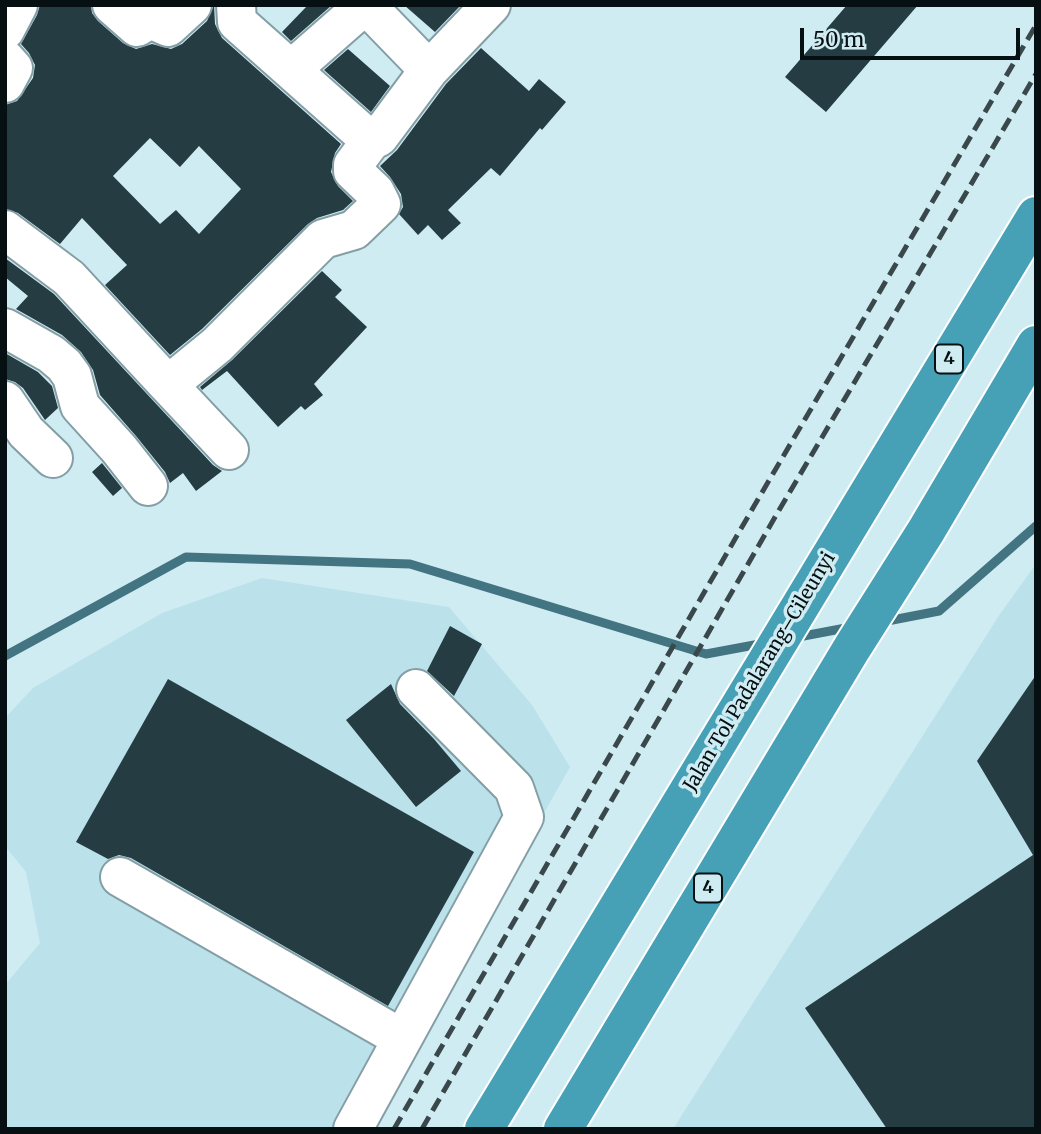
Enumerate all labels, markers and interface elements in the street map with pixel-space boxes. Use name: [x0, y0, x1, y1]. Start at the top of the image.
scale bar: [803, 14, 1024, 58]
text: 50 m: [813, 26, 864, 53]
road number: 4: [935, 344, 963, 374]
street label: Jalan Tol Padalarang–Cileunyi: [679, 548, 841, 796]
road number: 4: [694, 874, 722, 903]

